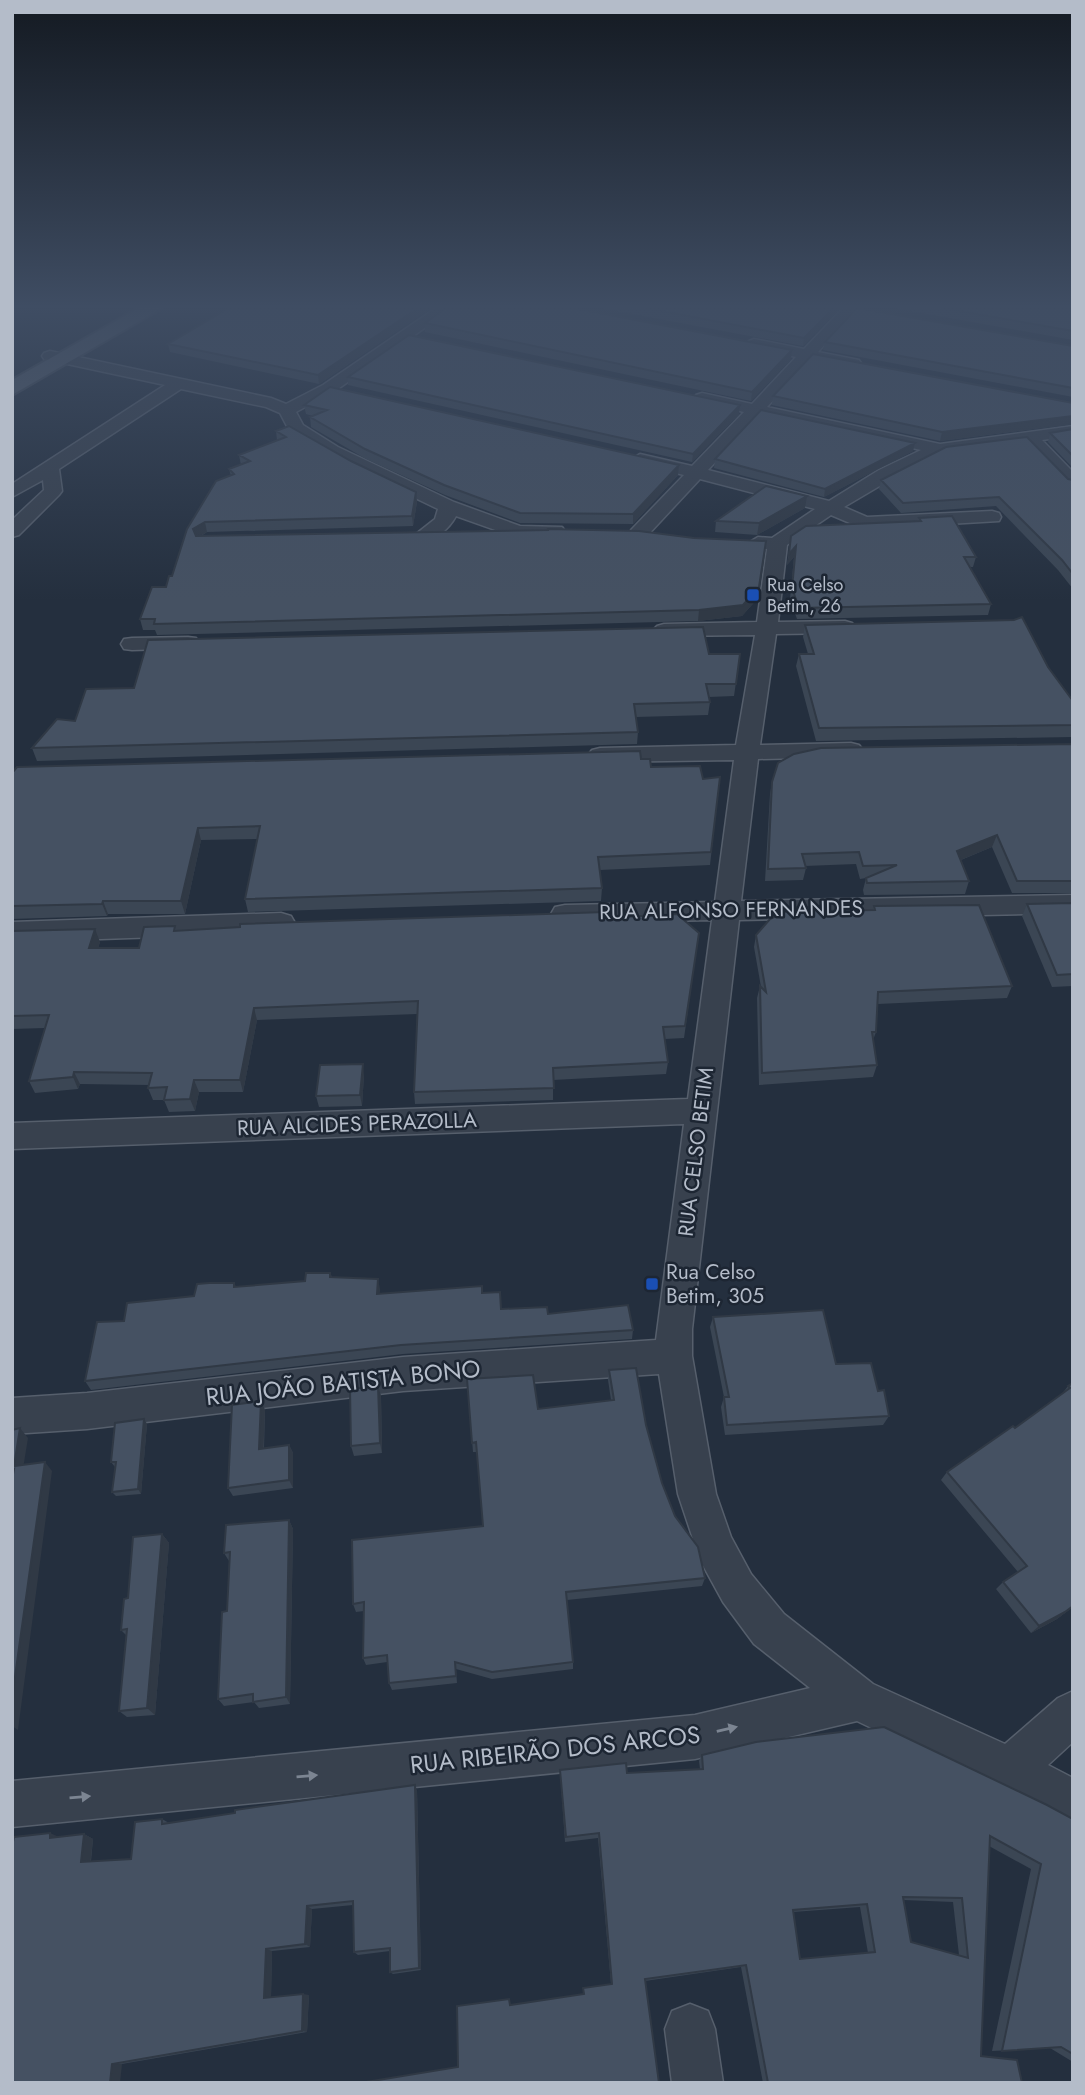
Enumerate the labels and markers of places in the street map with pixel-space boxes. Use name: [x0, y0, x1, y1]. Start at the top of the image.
place label: Rua Celso Betim, 26: [767, 572, 844, 619]
marker: Rua Celso Betim, 26: [745, 587, 761, 603]
place label: Rua Celso Betim, 305: [666, 1257, 764, 1311]
marker: Rua Celso Betim, 305: [644, 1276, 660, 1292]

